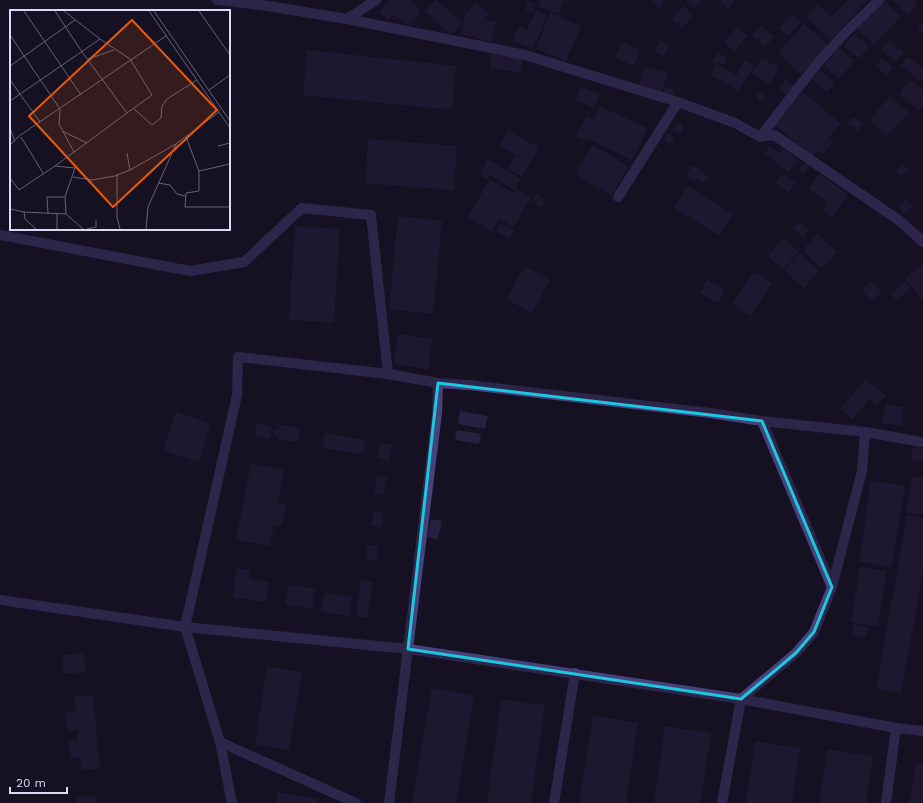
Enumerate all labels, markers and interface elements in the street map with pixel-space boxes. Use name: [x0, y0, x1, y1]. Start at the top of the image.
inset map: [10, 10, 230, 230]
scale bar: [10, 769, 67, 795]
text: 20 m: [16, 776, 46, 790]

